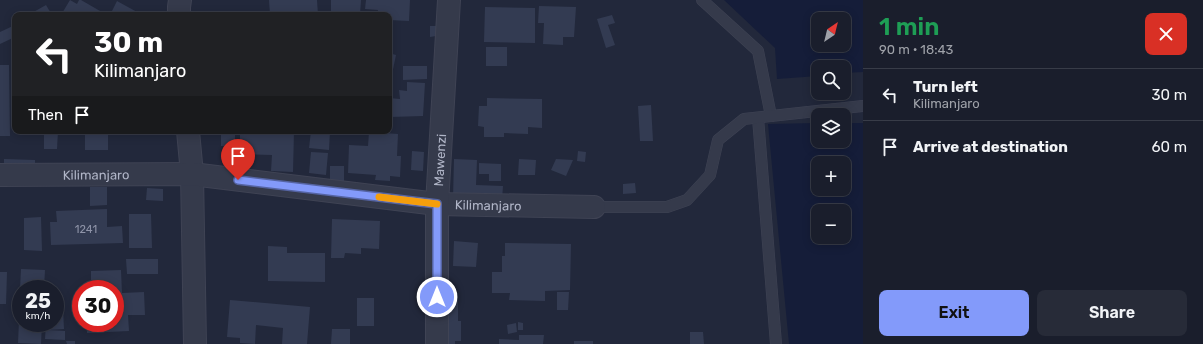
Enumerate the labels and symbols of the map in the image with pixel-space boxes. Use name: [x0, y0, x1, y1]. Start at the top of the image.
north arrow: [811, 12, 851, 52]
street label: Mawenzi: [431, 133, 449, 187]
pin: [221, 139, 255, 180]
street label: Kilimanjaro: [63, 167, 129, 182]
street label: Kilimanjaro: [455, 197, 522, 213]
house number: 1241: [75, 223, 97, 236]
position arrow: [416, 276, 458, 318]
speed limit sign: 30: [72, 280, 124, 332]

